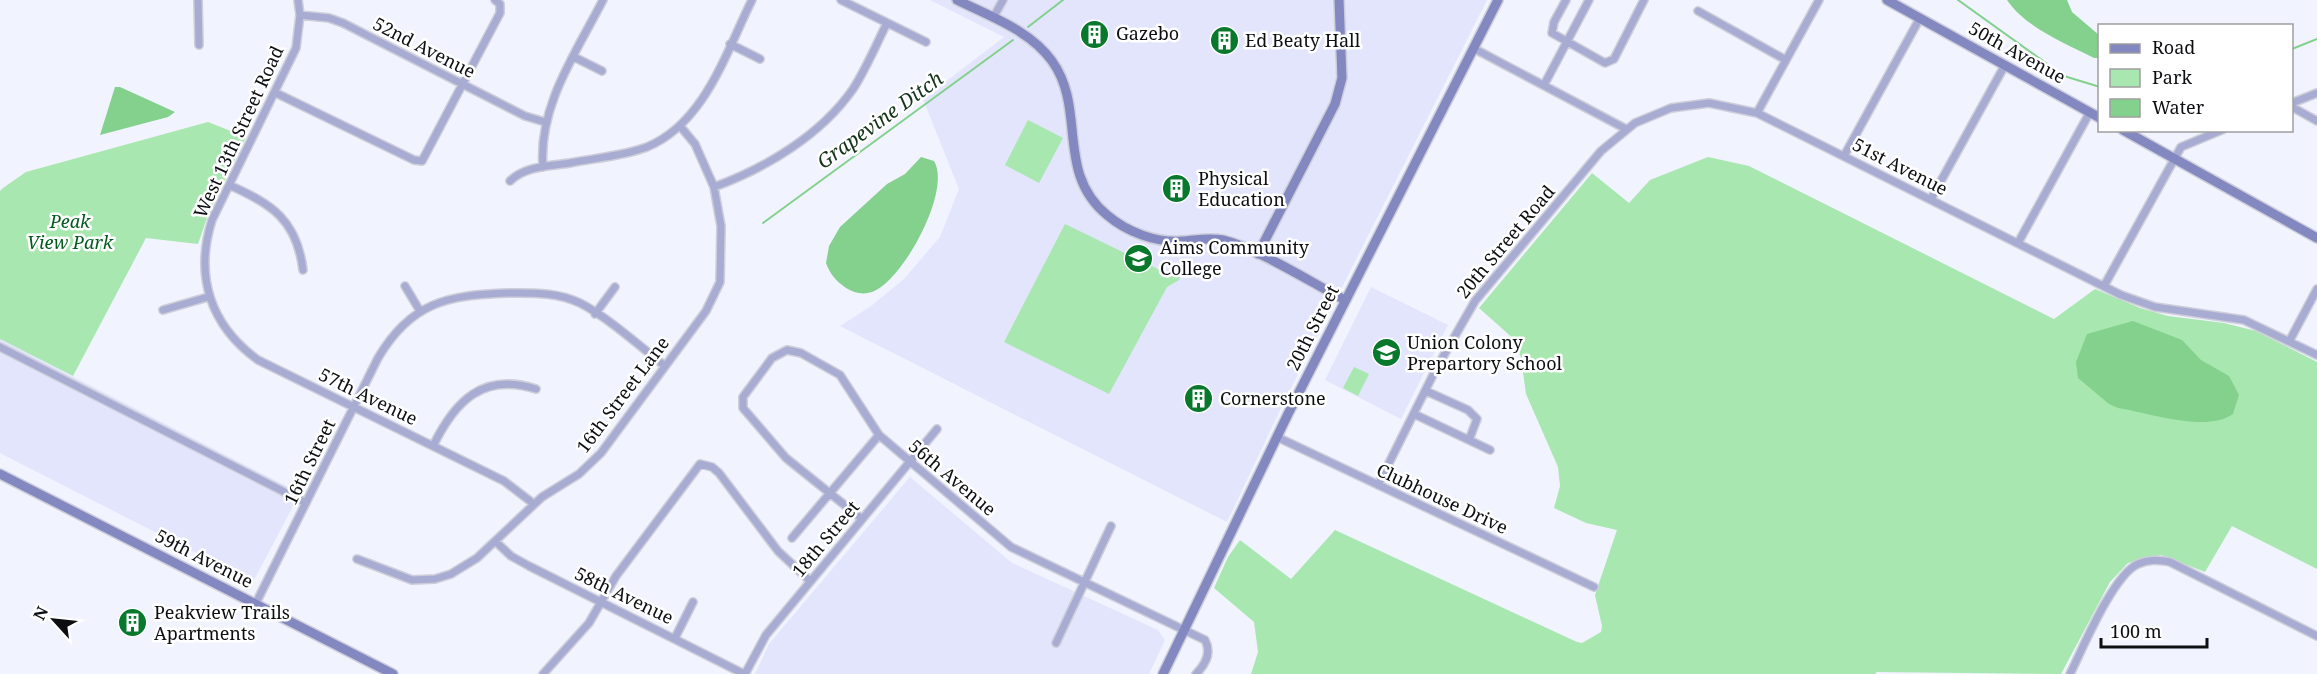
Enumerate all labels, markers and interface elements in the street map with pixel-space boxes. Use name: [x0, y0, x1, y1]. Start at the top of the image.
street label: 52nd Avenue: [369, 11, 480, 83]
street label: 50th Avenue: [1965, 16, 2070, 89]
building icon: Gazebo: [1079, 18, 1111, 50]
place label: Gazebo: [1116, 21, 1179, 45]
legend: [2098, 24, 2293, 132]
building icon: Ed Beaty Hall: [1208, 25, 1240, 57]
place label: Ed Beaty Hall: [1245, 28, 1361, 52]
text: Road: [2152, 35, 2195, 59]
street label: West 13th Street Road: [188, 42, 289, 222]
water label: Grapevine Ditch: [811, 65, 948, 175]
text: Park: [2152, 65, 2192, 89]
text: Water: [2152, 95, 2205, 119]
street label: 51st Avenue: [1849, 132, 1952, 200]
place label: Physical Education: [1198, 166, 1285, 211]
building icon: Physical Education: [1161, 173, 1193, 205]
street label: 20th Street Road: [1451, 180, 1560, 303]
park label: Peak View Park: [27, 209, 114, 254]
place label: Aims Community College: [1160, 235, 1310, 280]
school or university icon: Aims Community College: [1123, 242, 1155, 274]
street label: 20th Street: [1280, 281, 1344, 374]
place label: Union Colony Prepartory School: [1407, 330, 1563, 375]
street label: 16th Street Lane: [570, 331, 674, 458]
school or university icon: Union Colony Prepartory School: [1370, 337, 1402, 369]
street label: 57th Avenue: [315, 362, 422, 430]
building icon: Cornerstone: [1183, 383, 1215, 415]
place label: Cornerstone: [1220, 386, 1326, 410]
street label: 16th Street: [278, 415, 340, 509]
street label: 56th Avenue: [904, 434, 1001, 521]
street label: Clubhouse Drive: [1373, 457, 1512, 539]
street label: 18th Street: [786, 495, 864, 582]
street label: 59th Avenue: [151, 523, 258, 593]
street label: 58th Avenue: [571, 561, 678, 629]
north arrow: [24, 590, 84, 650]
place label: Peakview Trails Apartments: [154, 600, 290, 645]
text: N: [28, 602, 53, 624]
building icon: Peakview Trails Apartments: [117, 607, 149, 639]
scale bar: [2101, 611, 2208, 649]
text: 100 m: [2110, 619, 2162, 643]

